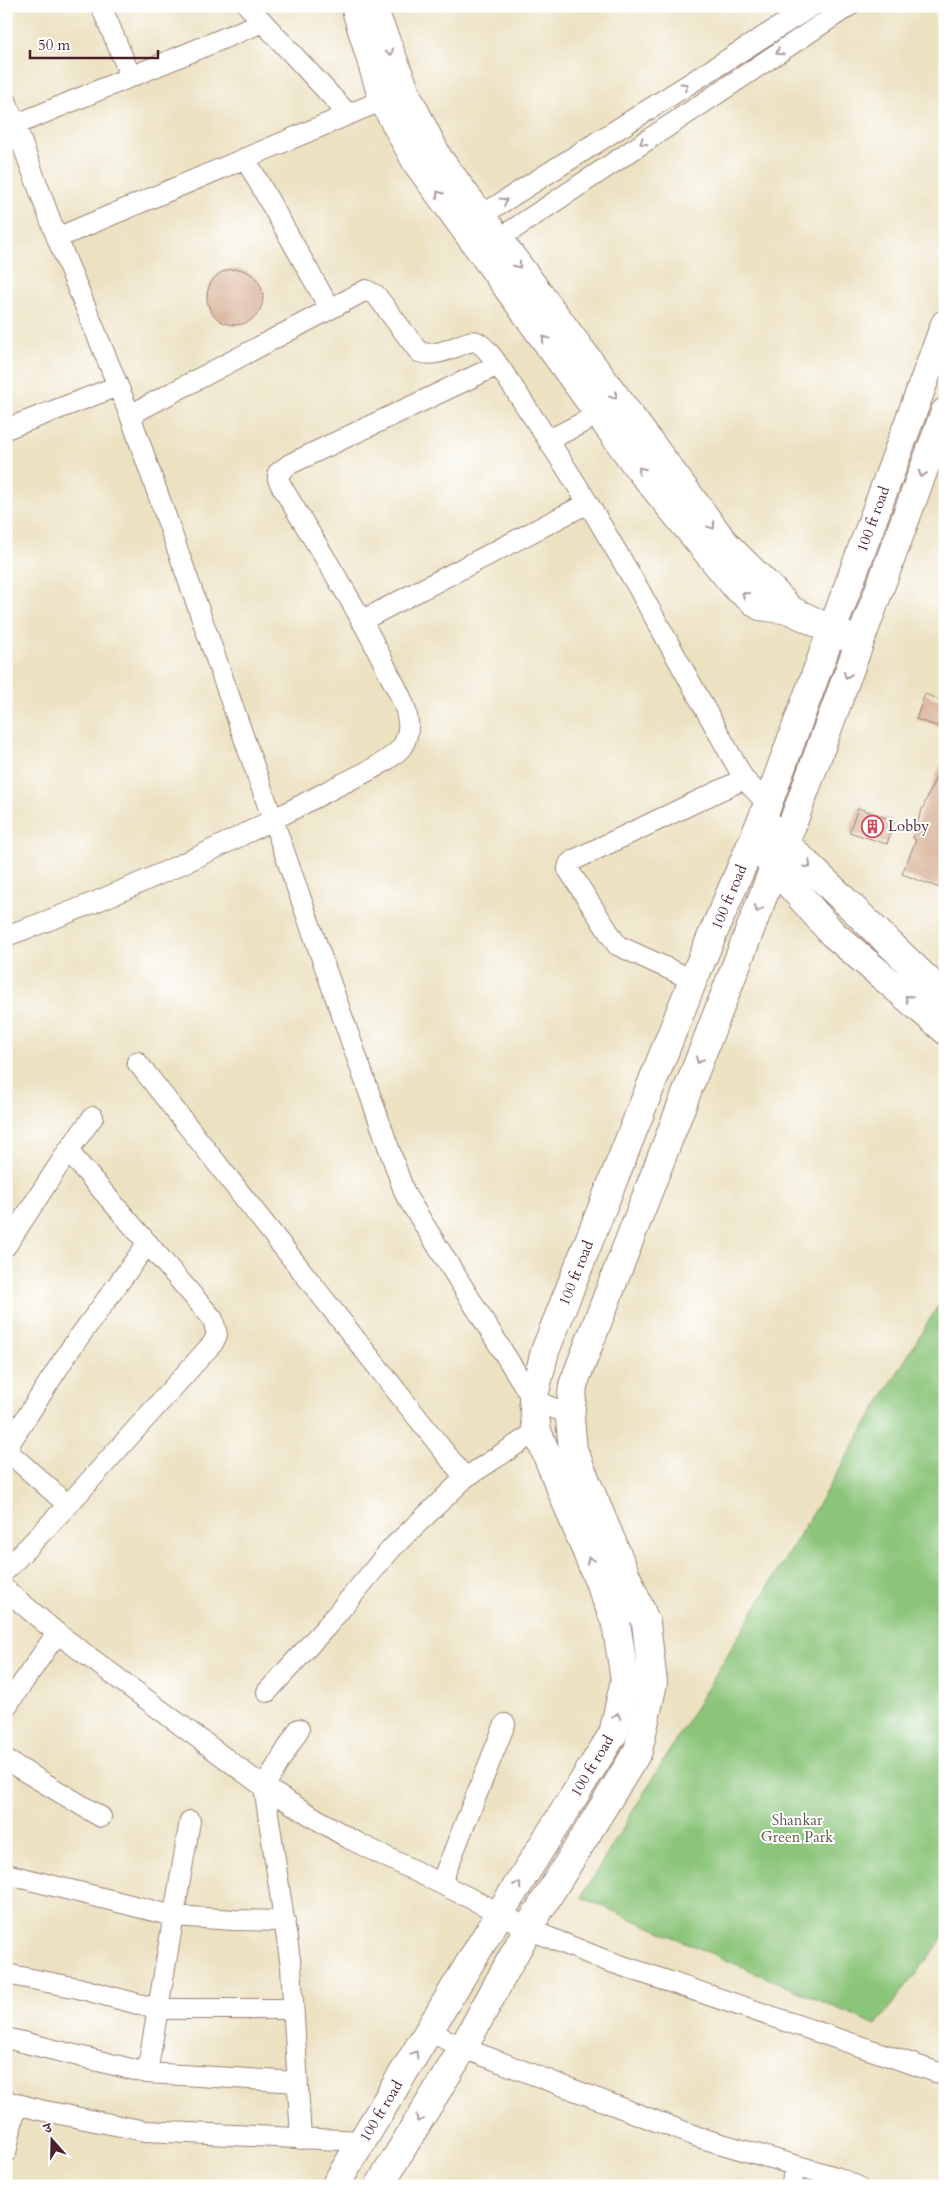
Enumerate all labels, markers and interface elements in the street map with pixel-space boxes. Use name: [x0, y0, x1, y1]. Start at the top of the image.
scale bar: [30, 28, 158, 60]
text: 50 m: [38, 35, 70, 55]
one-way arrow: [775, 46, 784, 55]
one-way arrow: [384, 47, 394, 56]
one-way arrow: [680, 83, 689, 92]
one-way arrow: [640, 136, 649, 145]
one-way arrow: [436, 190, 445, 199]
one-way arrow: [498, 198, 507, 207]
one-way arrow: [512, 259, 520, 268]
one-way arrow: [542, 335, 551, 345]
one-way arrow: [608, 390, 617, 400]
one-way arrow: [638, 467, 646, 476]
one-way arrow: [918, 469, 928, 478]
street label: 100 ft road: [852, 483, 894, 555]
one-way arrow: [706, 520, 714, 529]
one-way arrow: [742, 592, 751, 600]
one-way arrow: [842, 670, 852, 679]
building icon: Lobby: [860, 814, 884, 838]
place label: Lobby: [888, 816, 929, 836]
one-way arrow: [802, 859, 811, 868]
street label: 100 ft road: [706, 862, 752, 932]
one-way arrow: [753, 904, 764, 913]
one-way arrow: [904, 995, 913, 1004]
one-way arrow: [695, 1055, 705, 1064]
street label: 100 ft road: [554, 1238, 598, 1308]
one-way arrow: [586, 1556, 597, 1565]
one-way arrow: [611, 1711, 622, 1720]
street label: 100 ft road: [566, 1731, 618, 1800]
park label: Shankar Green Park: [761, 1810, 833, 1847]
one-way arrow: [511, 1882, 521, 1891]
one-way arrow: [409, 2051, 419, 2060]
street label: 100 ft road: [355, 2076, 407, 2145]
north arrow: [28, 2114, 78, 2164]
one-way arrow: [416, 2114, 426, 2123]
text: उ: [40, 2118, 55, 2139]

